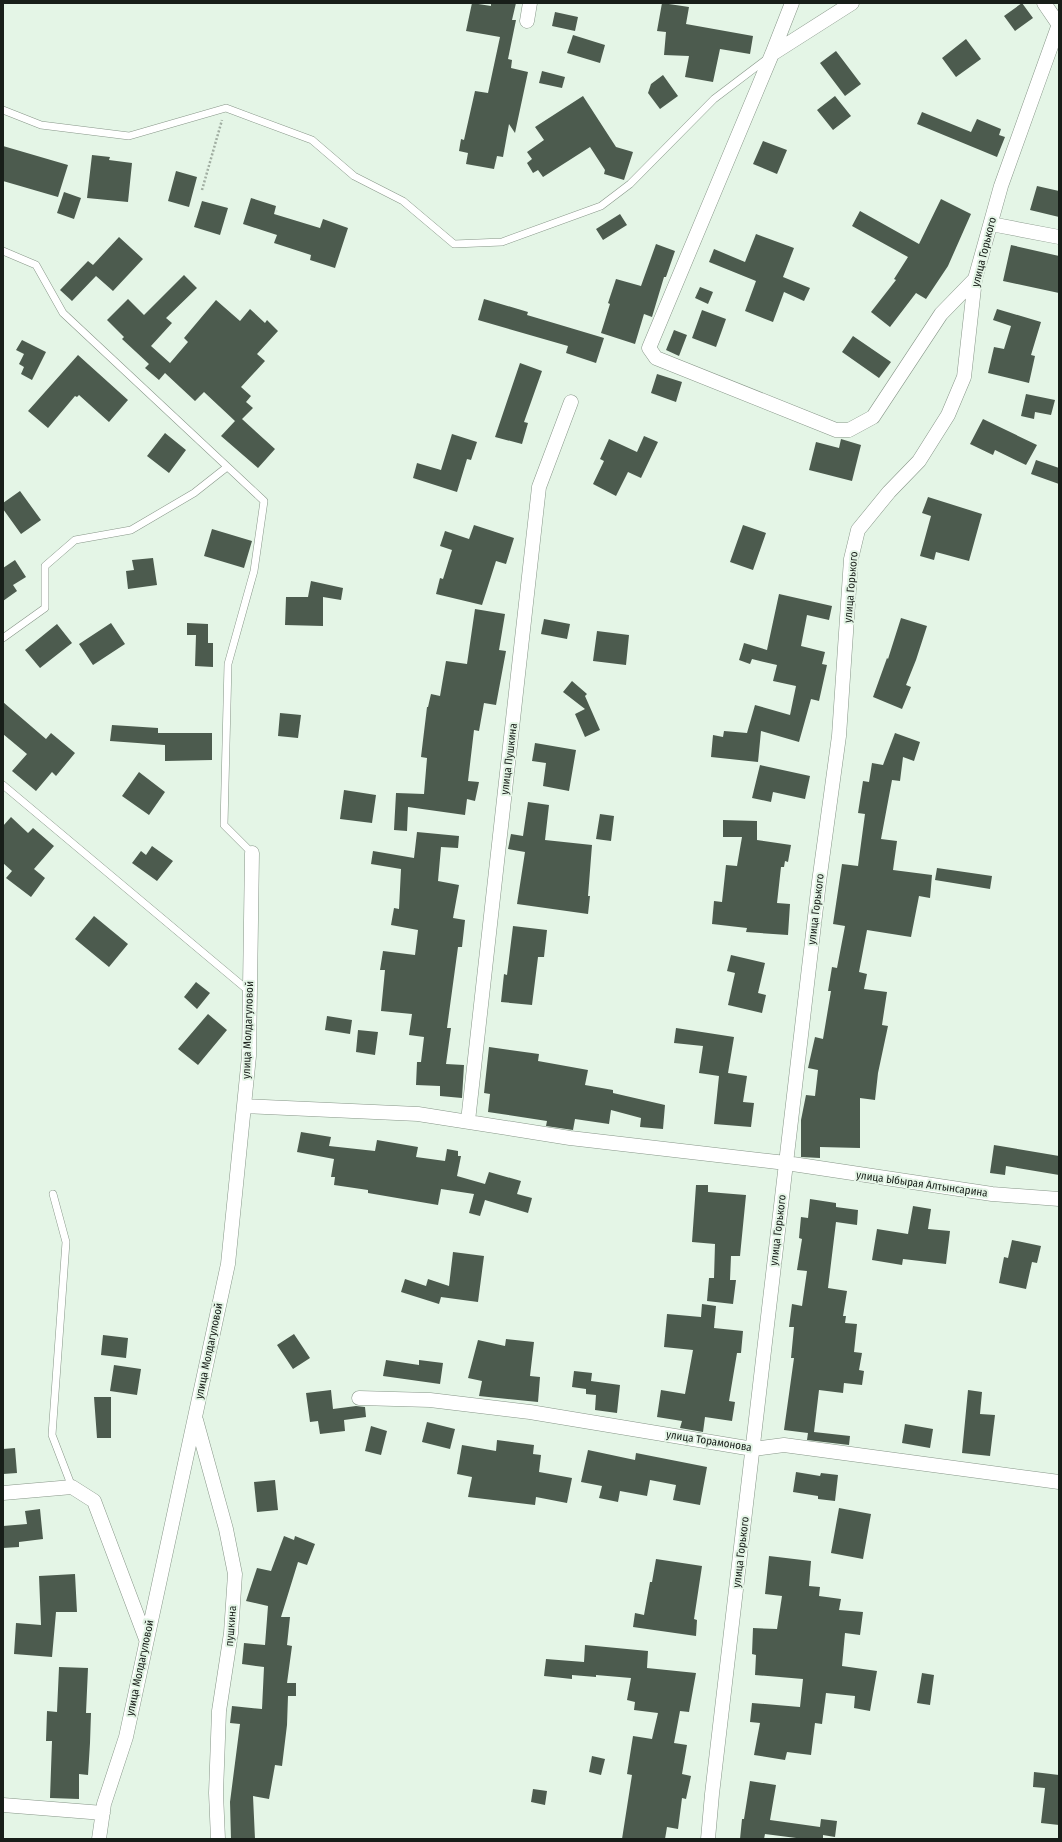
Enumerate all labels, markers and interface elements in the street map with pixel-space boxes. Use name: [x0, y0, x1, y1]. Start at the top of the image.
street label: улица Горького: [969, 216, 999, 288]
street label: улица Горького: [841, 551, 861, 623]
street label: улица Пушкина: [498, 723, 520, 795]
street label: улица Горького: [805, 873, 827, 945]
street label: улица Молдагуловой: [240, 981, 256, 1079]
street label: улица Ыбырая Алтынсарина: [855, 1168, 989, 1200]
street label: улица Горького: [767, 1194, 789, 1266]
street label: улица Молдагуловой: [192, 1302, 226, 1400]
street label: улица Торамонова: [665, 1428, 753, 1454]
street label: улица Горького: [730, 1516, 752, 1588]
street label: пушкина: [223, 1605, 239, 1647]
street label: улица Молдагуловой: [123, 1619, 157, 1717]

